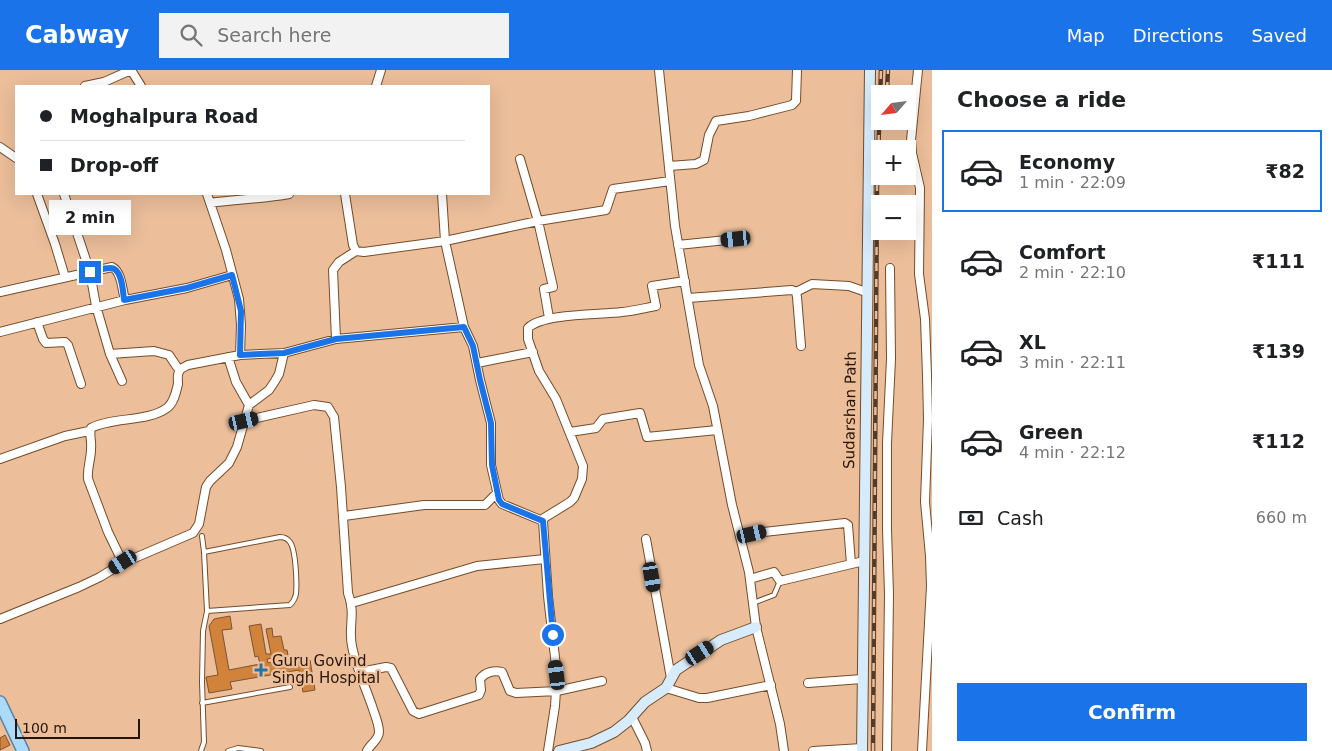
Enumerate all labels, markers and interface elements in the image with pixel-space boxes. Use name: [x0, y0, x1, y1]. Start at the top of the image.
search box: [159, 13, 509, 58]
text: Cabway: [25, 21, 129, 49]
icon: search: [177, 21, 205, 49]
text: Search here: [217, 24, 331, 46]
text: Map: [1067, 25, 1105, 46]
text: Directions: [1133, 25, 1223, 46]
text: Saved: [1251, 25, 1307, 46]
north arrow: [871, 85, 916, 130]
map controls: [871, 85, 916, 240]
text: Choose a ride: [957, 87, 1126, 112]
text: Moghalpura Road: [70, 105, 258, 127]
button: +: [871, 140, 916, 185]
icon: car: [959, 149, 1004, 194]
text: Economy: [1019, 151, 1115, 173]
text: Drop-off: [70, 154, 158, 176]
text: ₹82: [1265, 160, 1305, 182]
text: 1 min · 22:09: [1019, 173, 1126, 192]
button: −: [871, 195, 916, 240]
callout: 2 min: [49, 200, 131, 234]
text: 2 min: [65, 208, 115, 227]
car: [720, 230, 751, 248]
icon: car: [959, 239, 1004, 284]
text: Comfort: [1019, 241, 1106, 263]
text: ₹111: [1252, 250, 1305, 272]
route end: [79, 261, 101, 283]
text: 2 min · 22:10: [1019, 263, 1126, 282]
icon: car: [959, 329, 1004, 374]
text: XL: [1019, 331, 1046, 353]
text: ₹139: [1252, 340, 1305, 362]
street label: Sudarshan Path: [840, 351, 860, 469]
text: 3 min · 22:11: [1019, 353, 1126, 372]
car: [227, 410, 260, 432]
icon: car: [959, 419, 1004, 464]
text: Green: [1019, 421, 1083, 443]
text: ₹112: [1252, 430, 1305, 452]
text: 4 min · 22:12: [1019, 443, 1126, 462]
icon: cash: [957, 504, 985, 532]
text: Cash: [997, 507, 1044, 529]
text: 660 m: [1256, 508, 1307, 527]
car: [735, 523, 768, 545]
car: [106, 548, 139, 576]
car: [642, 561, 661, 593]
route start: [542, 624, 564, 646]
car: [683, 639, 716, 667]
place label: Guru Govind Singh Hospital: [272, 652, 380, 687]
car: [547, 659, 566, 691]
marker: Guru Govind Singh Hospital: [254, 663, 268, 677]
button: Confirm: [957, 683, 1307, 741]
scale bar: [15, 716, 140, 739]
text: 100 m: [22, 720, 67, 736]

